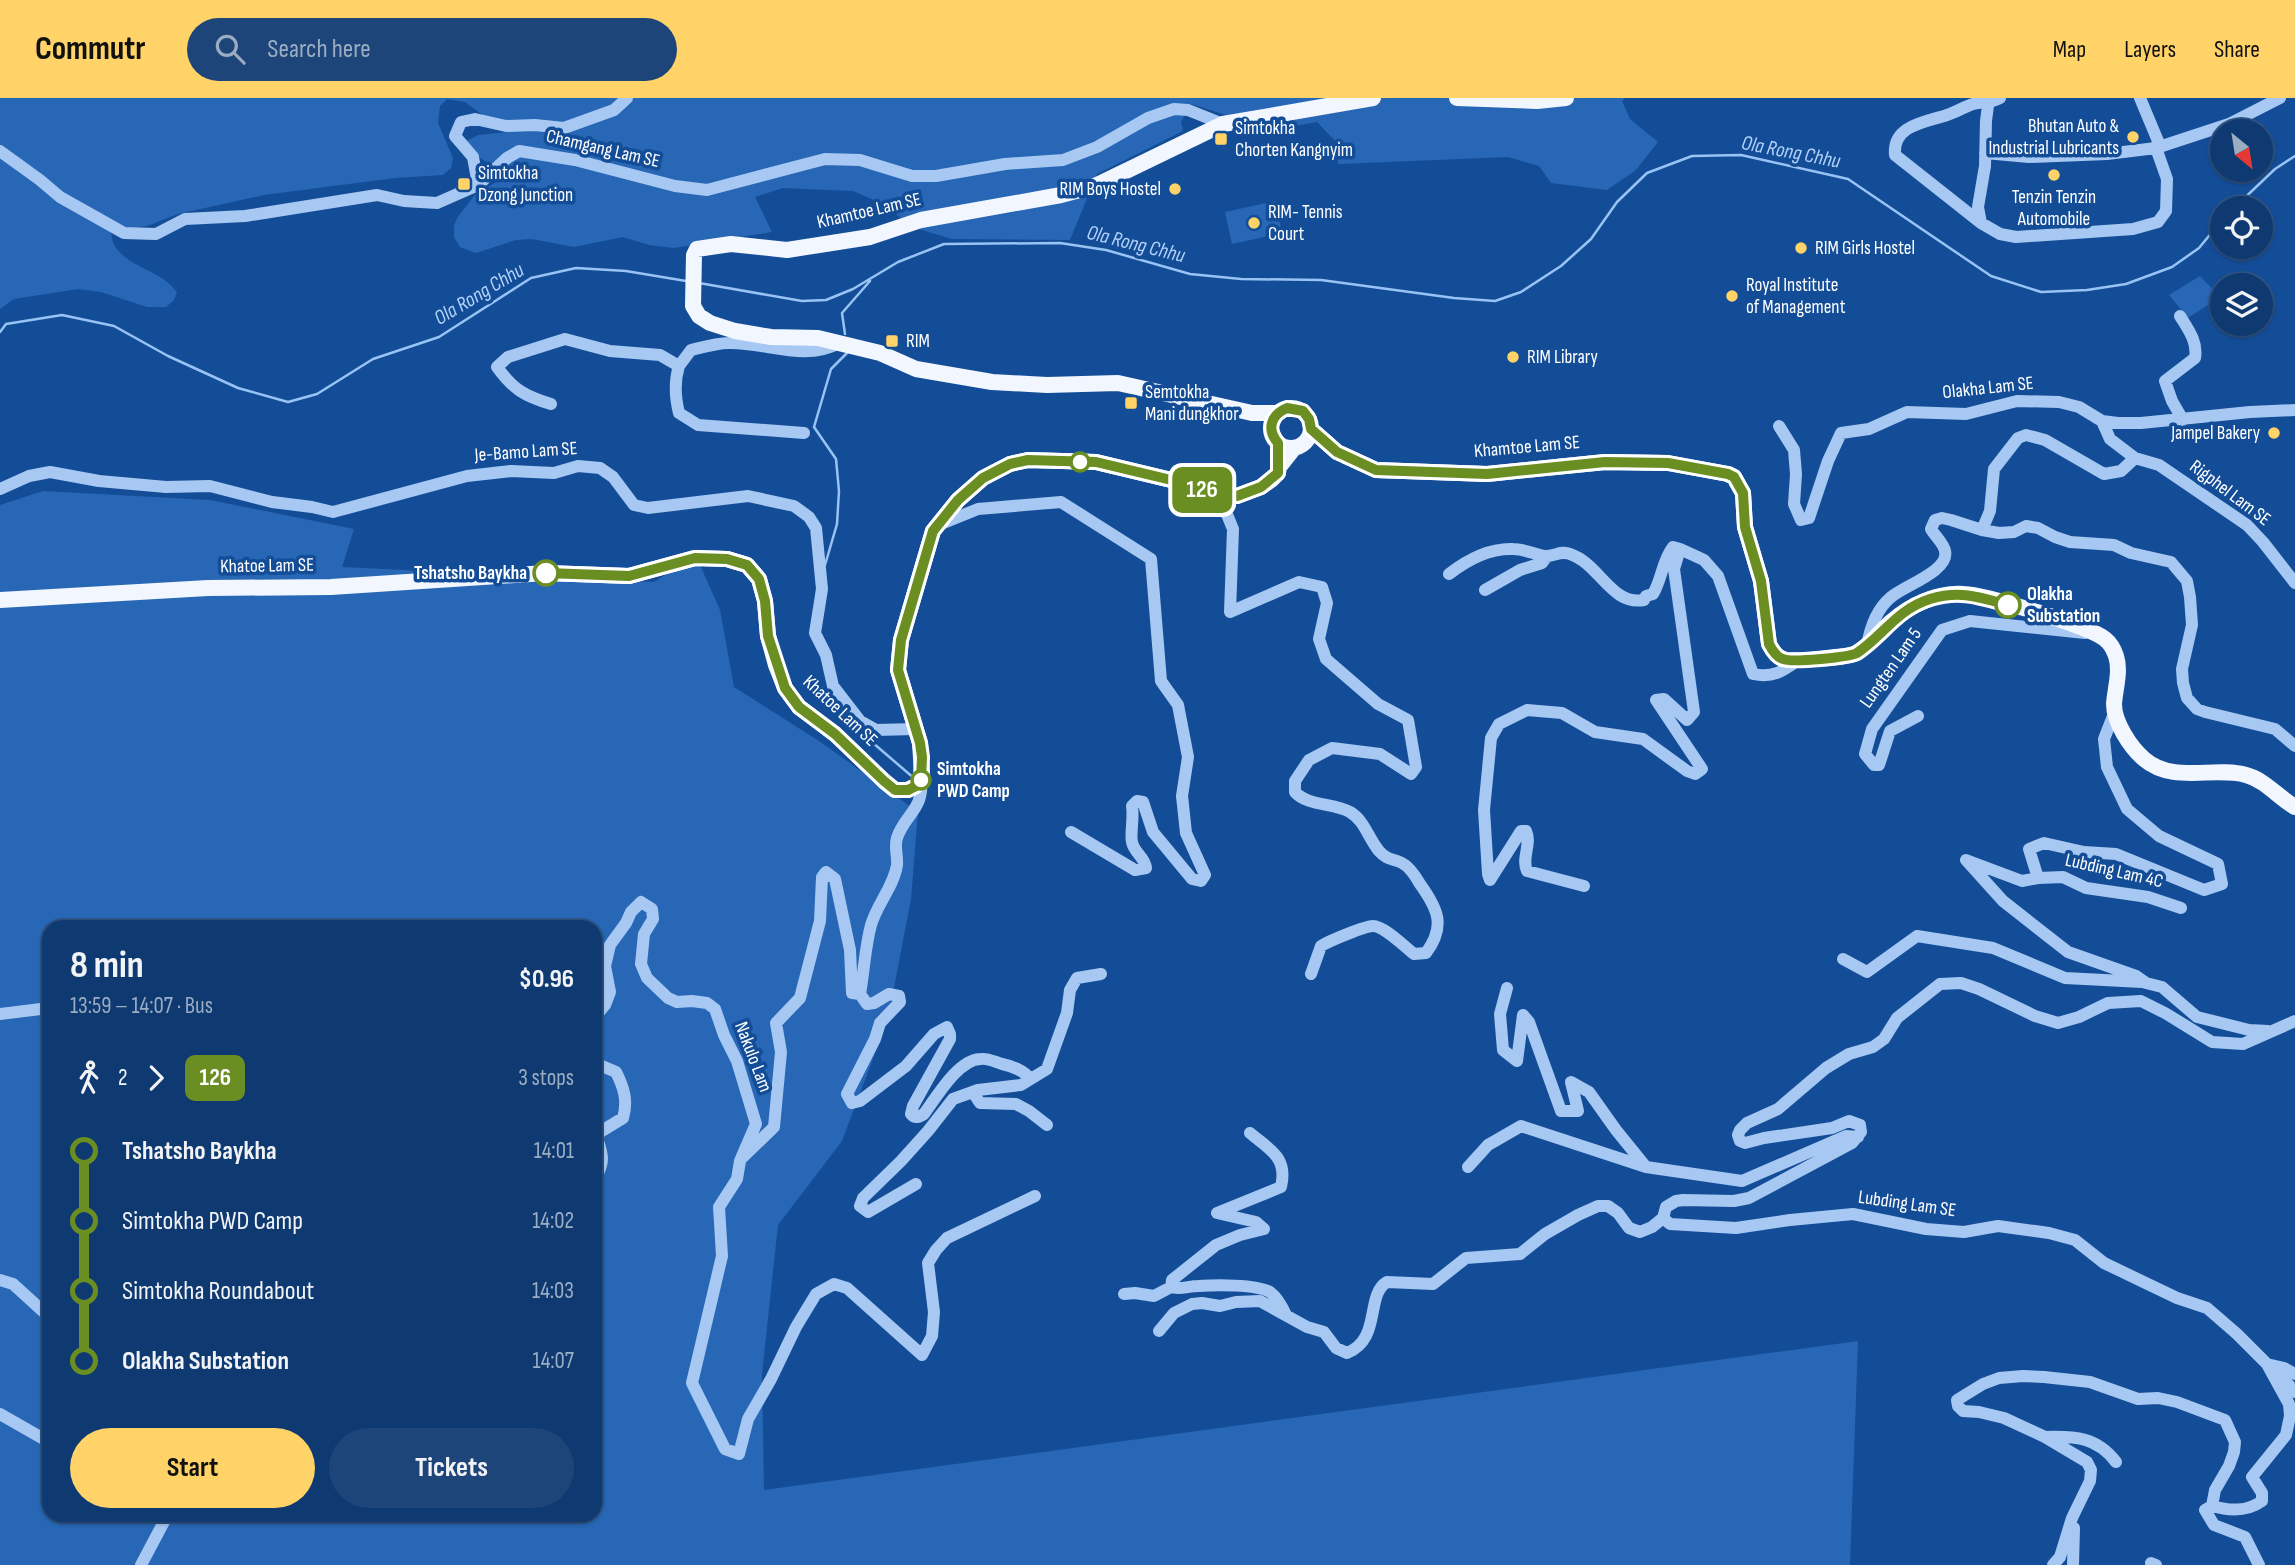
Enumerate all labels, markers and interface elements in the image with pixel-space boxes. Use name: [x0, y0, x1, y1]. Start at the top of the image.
search box: [187, 18, 677, 81]
text: Commutr: [35, 29, 145, 69]
icon: search: [211, 30, 249, 68]
text: Search here: [267, 34, 371, 65]
text: Map: [2053, 35, 2086, 64]
text: Layers: [2124, 35, 2176, 64]
text: Share: [2214, 35, 2260, 64]
place label: Bhutan Auto & Industrial Lubricants: [1988, 115, 2119, 160]
place label: Simtokha Chorten Kangnyim: [1235, 117, 1353, 162]
north arrow: [2210, 119, 2273, 182]
map controls: [2210, 119, 2273, 336]
street label: Chamgang Lam SE: [544, 125, 662, 173]
marker: Bhutan Auto & Industrial Lubricants: [2125, 129, 2141, 145]
water label: Ola Rong Chhu: [1739, 130, 1843, 174]
marker: Simtokha Chorten Kangnyim: [1213, 131, 1229, 147]
place label: Simtokha Dzong Junction: [478, 162, 573, 207]
marker: Tenzin Tenzin Automobile: [2046, 167, 2062, 183]
marker: Simtokha Dzong Junction: [456, 176, 472, 192]
place label: RIM Boys Hostel: [1060, 178, 1161, 201]
marker: RIM Boys Hostel: [1167, 181, 1183, 197]
place label: Tenzin Tenzin Automobile: [2012, 186, 2096, 231]
street label: Khamtoe Lam SE: [815, 188, 923, 234]
button: locate: [2210, 196, 2273, 259]
place label: RIM- Tennis Court: [1268, 201, 1343, 246]
marker: RIM- Tennis Court: [1246, 215, 1262, 231]
water label: Ola Rong Chhu: [1084, 220, 1188, 268]
place label: RIM Girls Hostel: [1815, 237, 1915, 260]
marker: RIM Girls Hostel: [1793, 240, 1809, 256]
water label: Ola Rong Chhu: [430, 257, 529, 331]
button: layers: [2210, 273, 2273, 336]
place label: Royal Institute of Management: [1746, 274, 1846, 319]
marker: Royal Institute of Management: [1724, 288, 1740, 304]
place label: RIM: [906, 330, 930, 353]
marker: RIM: [884, 333, 900, 349]
place label: RIM Library: [1527, 346, 1598, 369]
marker: RIM Library: [1505, 349, 1521, 365]
street label: Olakha Lam SE: [1941, 372, 2035, 404]
place label: Semtokha Mani dungkhor: [1145, 381, 1239, 426]
marker: Semtokha Mani dungkhor: [1123, 395, 1139, 411]
place label: Jampel Bakery: [2170, 422, 2261, 445]
marker: Jampel Bakery: [2266, 425, 2282, 441]
street label: Khamtoe Lam SE: [1473, 431, 1581, 463]
street label: Je-Bamo Lam SE: [473, 437, 578, 467]
unlabelled marker: [1070, 452, 1090, 472]
street label: Rigphel Lam SE: [2185, 455, 2275, 531]
line badge: 126: [1162, 467, 1242, 513]
text: 126: [1186, 475, 1218, 504]
street label: Khatoe Lam SE: [220, 554, 314, 578]
marker: Tshatsho Baykha: [533, 560, 559, 586]
place label: Tshatsho Baykha: [414, 562, 527, 585]
place label: Olakha Substation: [2027, 583, 2100, 628]
marker: Olakha Substation: [1995, 592, 2021, 618]
street label: Lungten Lam 5: [1855, 624, 1927, 712]
street label: Khatoe Lam SE: [798, 671, 882, 751]
place label: Simtokha PWD Camp: [937, 758, 1010, 803]
marker: Simtokha PWD Camp: [911, 770, 931, 790]
street label: Lubding Lam 4C: [2063, 849, 2165, 893]
text: 8 min: [70, 943, 144, 988]
text: $0.96: [519, 964, 574, 995]
text: 13:59 – 14:07 · Bus: [70, 992, 213, 1020]
street label: Nakulo Lam: [729, 1019, 777, 1095]
icon: walk: [70, 1059, 108, 1097]
icon: forward: [137, 1059, 175, 1097]
text: 126: [199, 1063, 231, 1092]
text: 2: [118, 1064, 127, 1092]
text: 3 stops: [518, 1064, 574, 1092]
text: Tshatsho Baykha: [122, 1136, 277, 1167]
text: 14:01: [534, 1137, 574, 1165]
street label: Lubding Lam SE: [1857, 1186, 1957, 1222]
text: Simtokha PWD Camp: [122, 1206, 303, 1237]
text: 14:02: [532, 1207, 574, 1235]
text: Simtokha Roundabout: [122, 1276, 314, 1307]
text: 14:03: [532, 1277, 574, 1305]
text: Olakha Substation: [122, 1346, 289, 1377]
text: 14:07: [533, 1347, 574, 1375]
button: Start: [70, 1428, 315, 1508]
button: Tickets: [329, 1428, 574, 1508]

